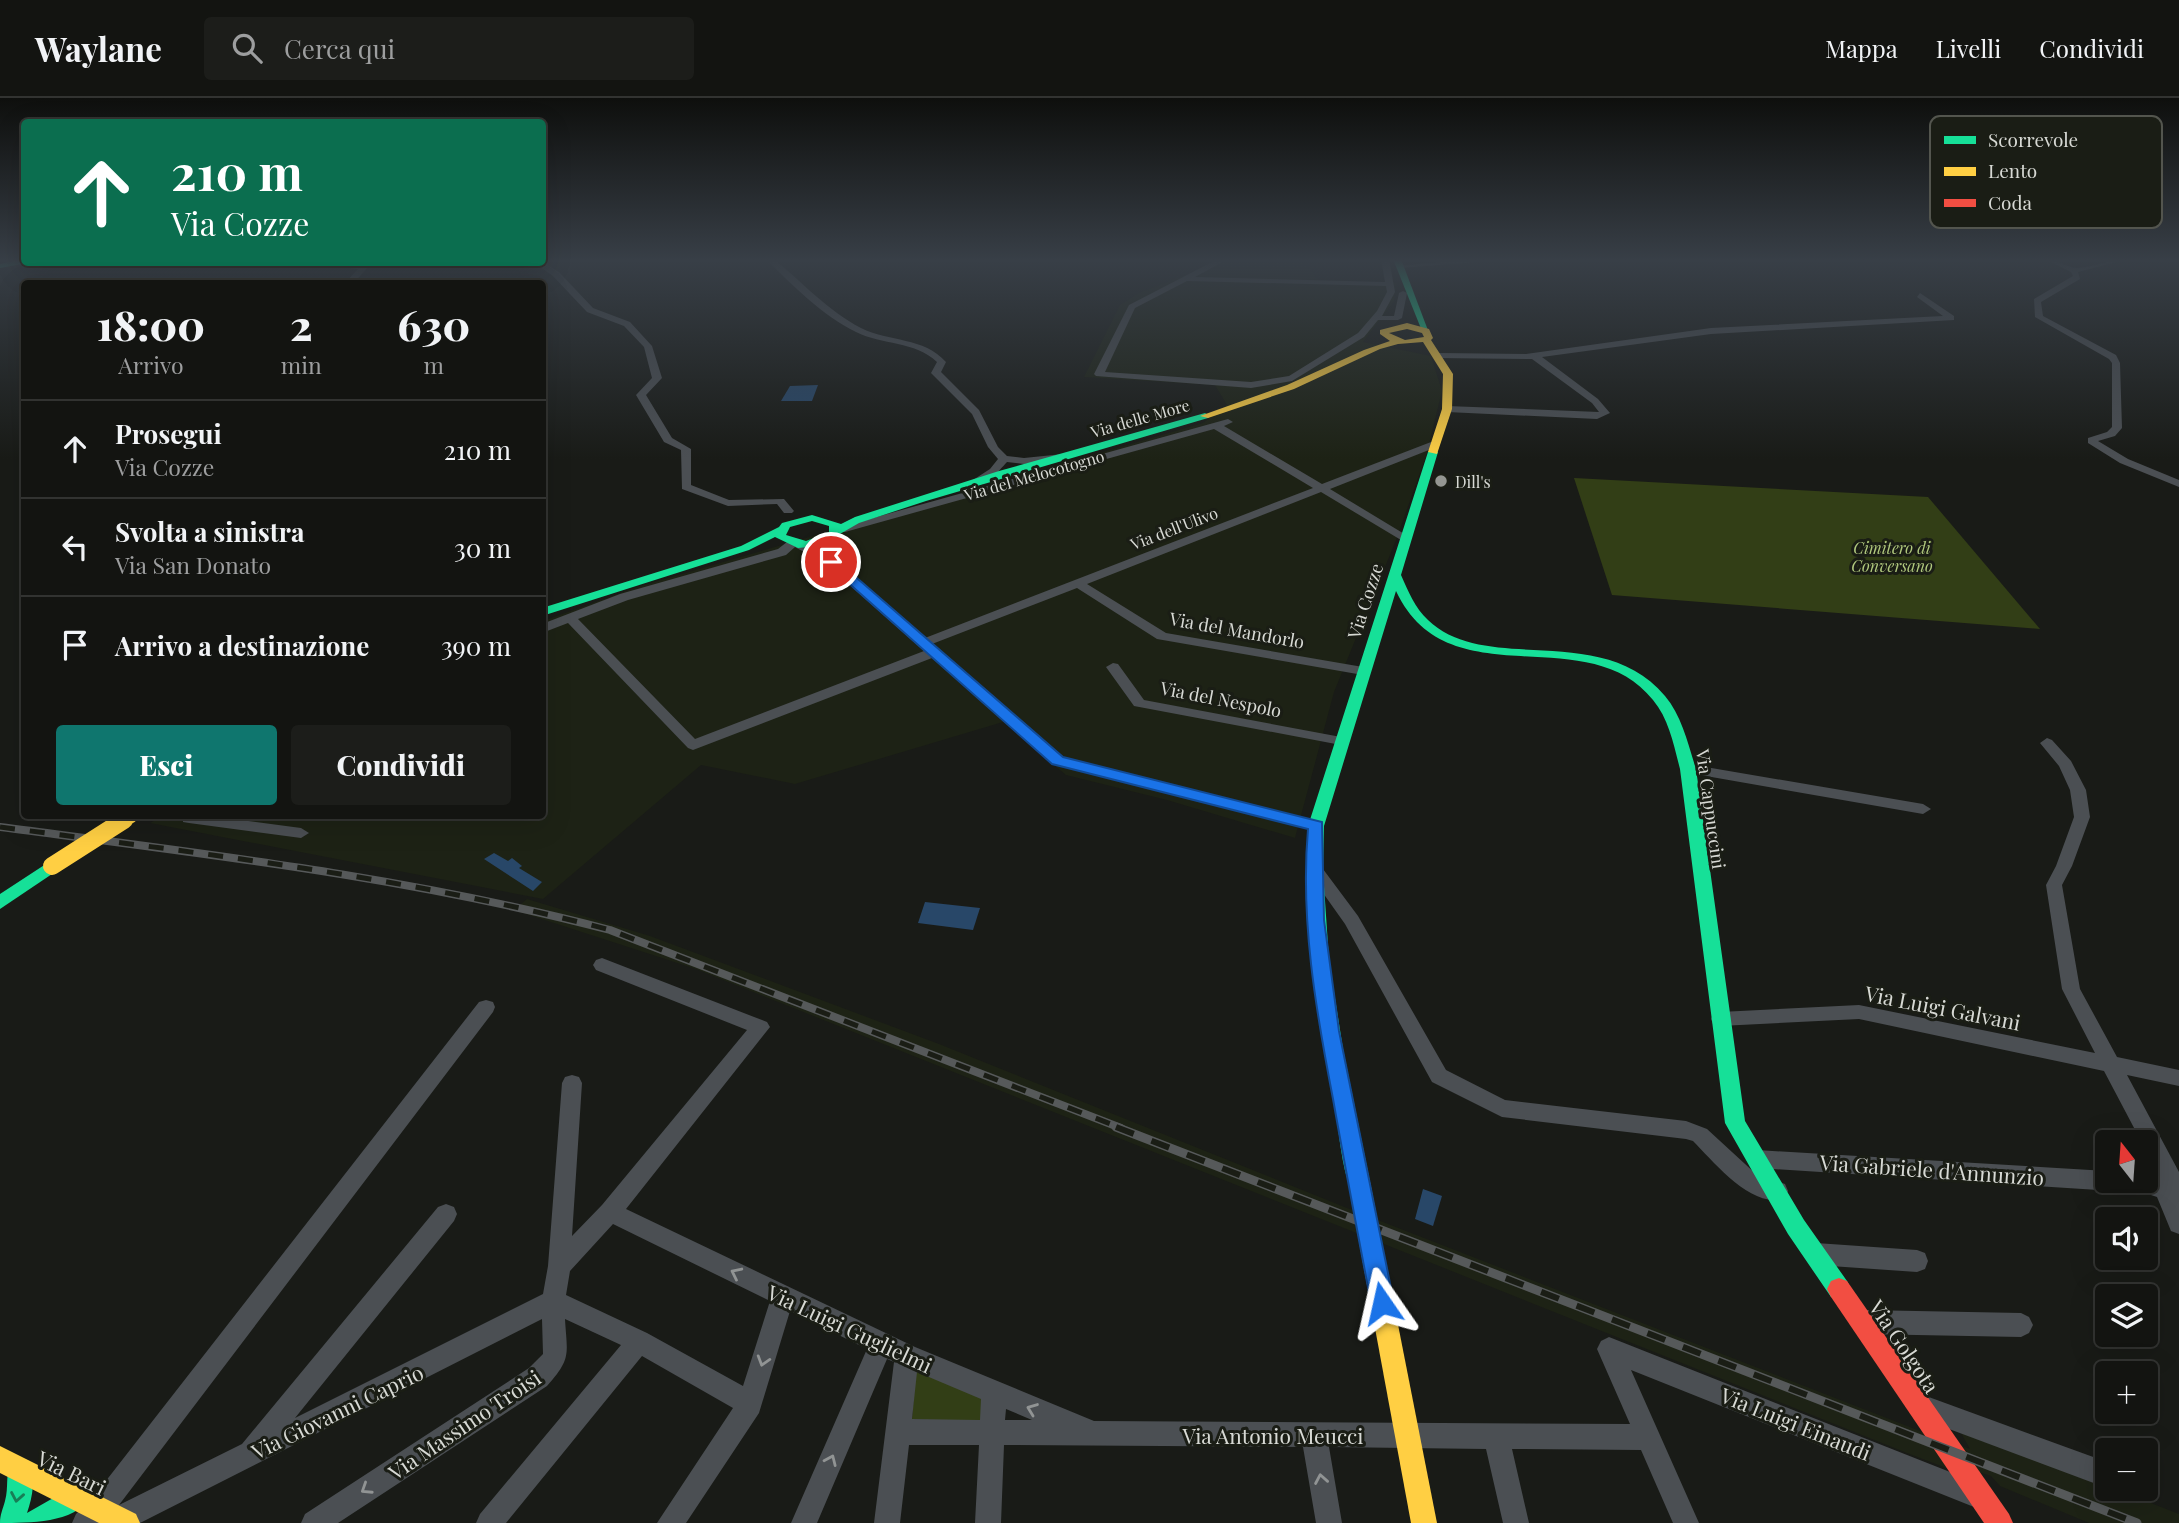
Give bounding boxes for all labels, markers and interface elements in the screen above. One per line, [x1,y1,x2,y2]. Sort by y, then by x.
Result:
search box [204,17,694,80]
text: Waylane [35,26,162,70]
icon: search [228,29,266,67]
text: Cerca qui [284,31,395,66]
text: Mappa [1825,32,1898,64]
text: Livelli [1936,32,2001,64]
text: Condividi [2039,32,2144,64]
legend [1930,116,2162,228]
text: Scorrevole [1988,126,2078,152]
text: 210 m [171,138,303,203]
icon: ahead [56,147,147,238]
text: Lento [1988,157,2037,183]
text: Coda [1988,189,2033,215]
text: Via Cozze [171,201,309,244]
text: 18:00 [97,296,205,352]
text: 2 [290,296,313,352]
text: 630 [397,296,470,352]
text: Arrivo [118,349,184,380]
text: min [281,349,322,380]
text: m [424,349,444,380]
street label: Via delle More [1087,394,1192,442]
text: Prosegui [115,416,222,451]
icon: ahead [56,430,94,468]
text: 210 m [444,432,511,467]
street label: Via del Melocotogno [961,445,1107,505]
text: Via Cozze [115,451,214,482]
place label: Dill's [1455,471,1491,492]
marker: Dill's [1433,473,1449,489]
street label: Via dell'Ulivo [1126,502,1221,555]
text: Svolta a sinistra [115,514,304,549]
icon: left [56,528,94,566]
text: 30 m [454,530,511,565]
pin [801,532,861,592]
park label: Cimitero di Conversano [1851,537,1933,576]
icon: arrive [812,543,850,581]
text: Via San Donato [115,549,271,580]
street label: Via Cozze [1341,560,1388,643]
street label: Via del Mandorlo [1167,606,1306,654]
icon: arrive [56,626,94,664]
text: Arrivo a destinazione [115,628,369,663]
text: 390 m [441,628,511,663]
street label: Via del Nespolo [1157,675,1284,723]
button: Esci [56,725,277,805]
button: Condividi [291,725,511,805]
street label: Via Cappuccini [1691,746,1731,871]
street label: Via Luigi Galvani [1862,978,2023,1036]
north arrow [2095,1130,2158,1194]
map controls [2095,1130,2158,1501]
street label: Via Gabriele d'Annunzio [1818,1147,2045,1191]
button: sound [2095,1207,2158,1270]
position arrow [1345,1266,1419,1340]
one-way arrow [731,1268,743,1282]
street label: Via Luigi Guglielmi [762,1277,937,1379]
button: layers [2095,1284,2158,1347]
street label: Via Golgota [1863,1293,1947,1398]
one-way arrow [757,1355,771,1367]
street label: Via Giovanni Caprio [246,1357,427,1465]
button: + [2095,1361,2158,1424]
street label: Via Massimo Troisi [382,1363,546,1486]
street label: Via Luigi Einaudi [1716,1380,1875,1466]
one-way arrow [1026,1403,1038,1417]
street label: Via Antonio Meucci [1182,1421,1363,1449]
button: − [2095,1438,2158,1501]
street label: Via Bari [32,1443,111,1501]
one-way arrow [823,1455,837,1468]
one-way arrow [1314,1473,1329,1485]
one-way arrow [360,1481,373,1494]
one-way arrow [10,1491,25,1503]

